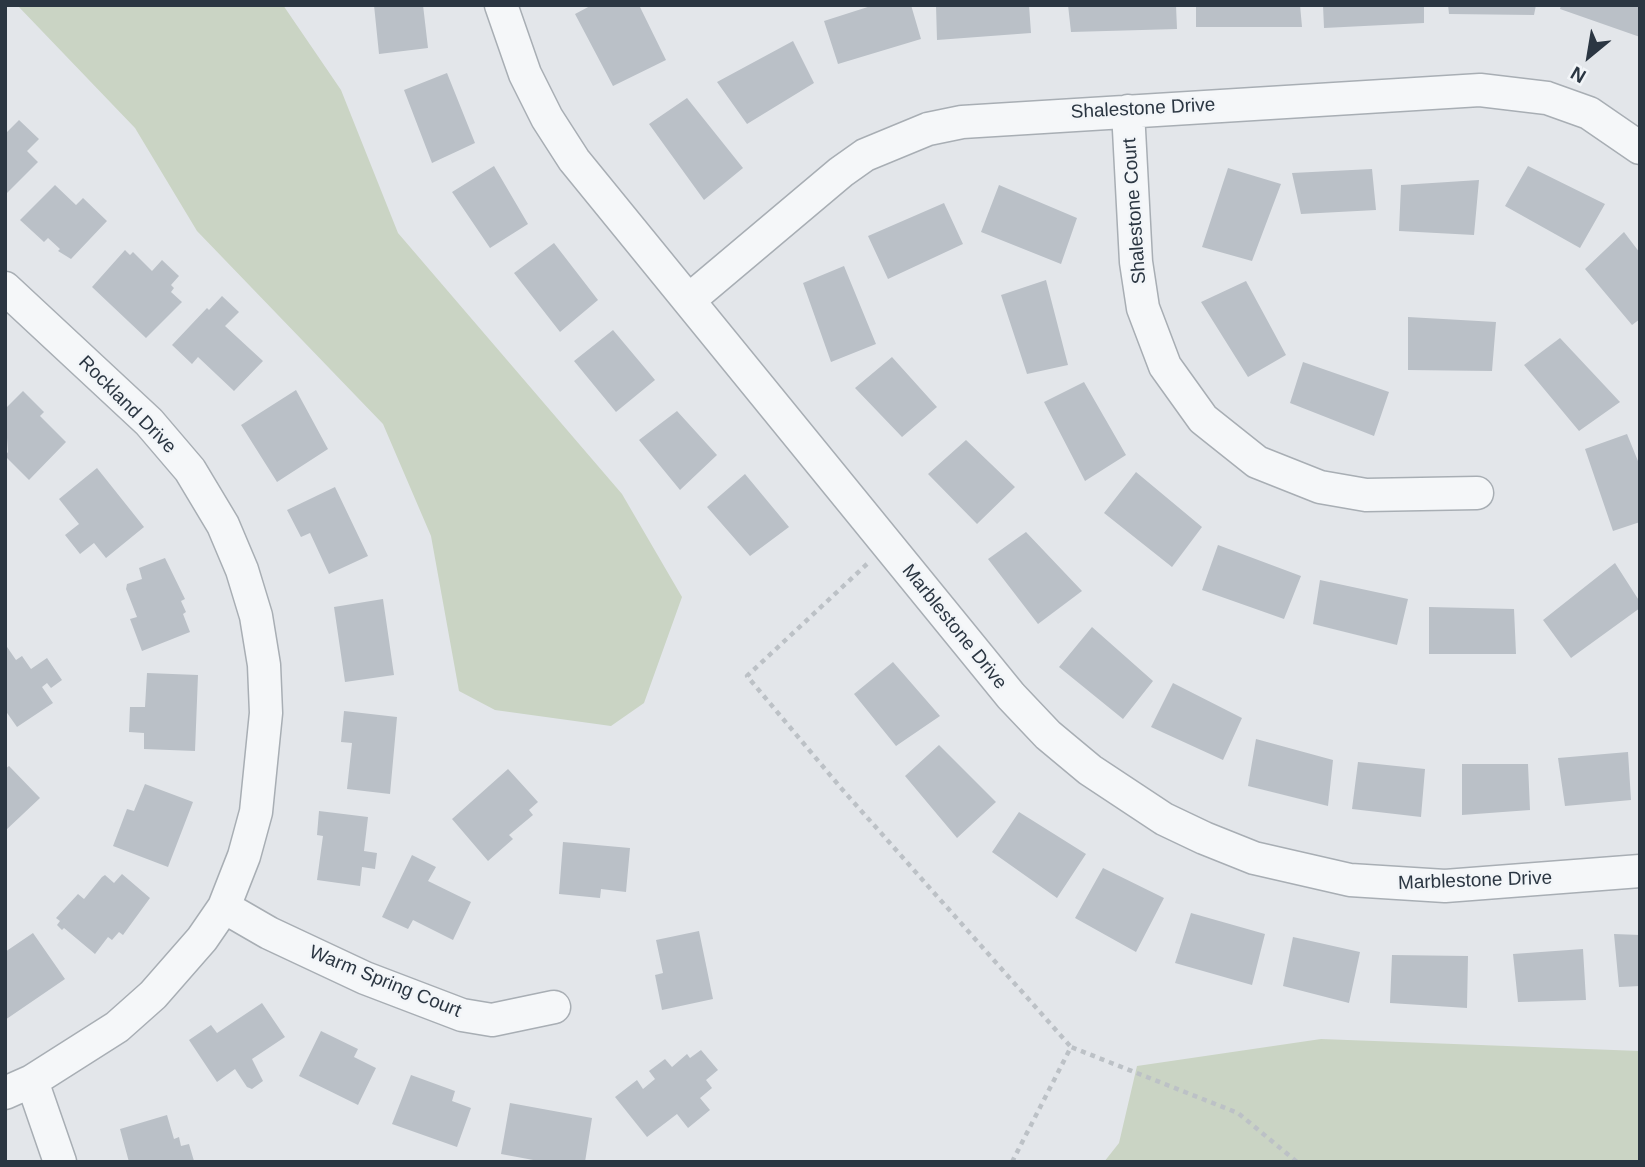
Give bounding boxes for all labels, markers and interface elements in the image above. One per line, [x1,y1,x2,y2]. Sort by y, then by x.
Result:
north arrow [1554,21,1624,91]
text: N [1567,62,1589,87]
street label: Shalestone Drive [1070,94,1216,124]
street label: Shalestone Court [1119,137,1151,285]
street label: Rockland Drive [73,351,181,459]
street label: Marblestone Drive [897,560,1011,694]
street label: Marblestone Drive [1398,867,1552,895]
street label: Warm Spring Court [306,941,464,1023]

